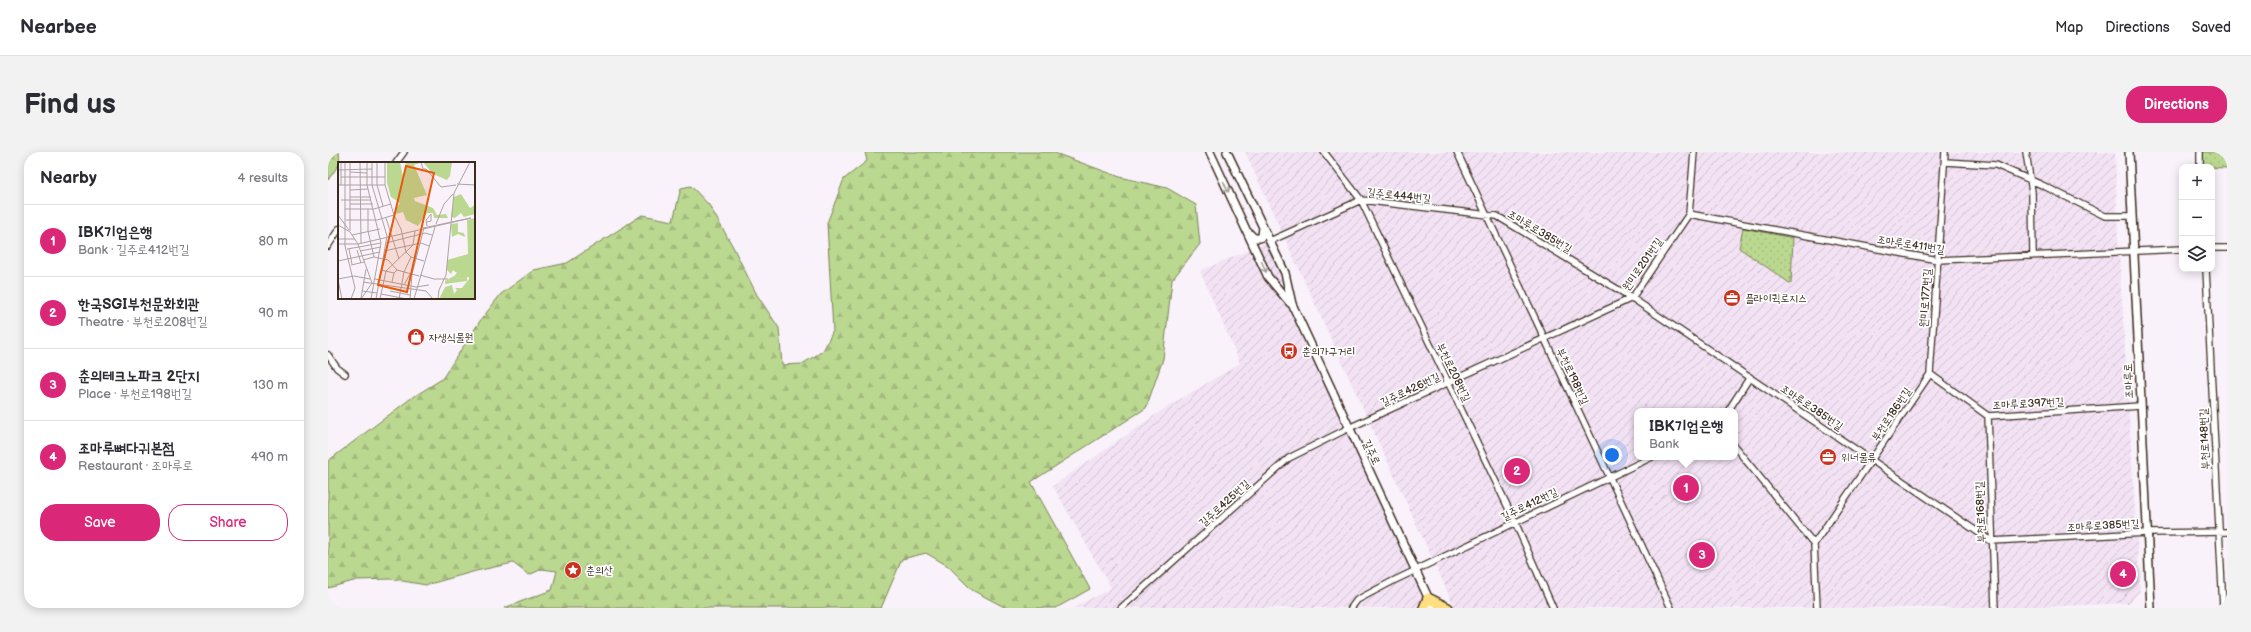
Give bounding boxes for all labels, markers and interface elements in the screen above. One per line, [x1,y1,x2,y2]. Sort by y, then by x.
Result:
text: Nearbee [20,16,97,39]
text: Map [2055,19,2083,36]
text: Directions [2105,19,2170,36]
text: Saved [2192,19,2231,36]
button: Directions [2126,86,2227,123]
text: Find us [24,88,116,121]
inset map [338,162,475,299]
map controls [2179,164,2215,272]
button: + [2179,164,2215,200]
text: Nearby [40,168,97,188]
text: 4 results [238,170,288,186]
one-way arrow [1223,181,1230,193]
street label: 길주로444번길 [1366,186,1432,205]
button: − [2179,200,2215,236]
street label: 조마루로385번길 [1505,207,1574,256]
text: IBK기업은행 [78,223,152,242]
text: 1 [50,233,56,249]
text: 80 m [259,233,288,249]
street label: 조마루로411번길 [1876,233,1946,256]
street label: 원미로201번길 [1619,235,1665,293]
button: layers [2179,236,2215,272]
text: Bank · 길주로412번길 [78,242,189,258]
one-way arrow [1261,261,1268,273]
street label: 원미로177번길 [1917,268,1934,328]
office icon: 플라이퀵로지스 [1722,288,1742,308]
place label: 플라이퀵로지스 [1745,292,1807,305]
text: 한국SGI부천문화회관 [78,295,200,314]
text: 2 [49,305,57,321]
text: 90 m [259,305,288,321]
text: Theatre · 부천로208번길 [78,314,208,330]
shop icon: 자생식물원 [406,327,426,347]
place label: 자생식물원 [429,331,473,344]
bus stop icon: 춘의가구거리 [1279,341,1299,361]
street label: 부천로208번길 [1434,341,1473,404]
place label: 춘의가구거리 [1302,345,1355,358]
street label: 부천로198번길 [1554,346,1591,407]
street label: 조마루로 [2121,363,2136,399]
text: 춘의테크노파크 2단지 [78,367,200,386]
street label: 길주로426번길 [1378,370,1442,409]
text: 3 [49,377,57,393]
text: 130 m [253,377,288,393]
street label: 조마루로385번길 [1778,382,1846,433]
street label: 부천로186번길 [1869,385,1914,443]
text: Place · 부천로198번길 [78,386,192,402]
street label: 조마루로397번길 [1992,395,2064,412]
popup [1634,408,1738,460]
street label: 부천로148번길 [2197,408,2212,470]
text: IBK기업은행 [1649,417,1723,436]
text: Bank [1649,436,1679,452]
street label: 길주로 [1360,437,1383,467]
text: 조마루뼈다귀본점 [78,439,175,458]
your location [1602,445,1622,465]
office icon: 위너물류 [1818,447,1838,467]
text: 4 [49,449,57,465]
text: 490 m [251,449,288,465]
place label: 위너물류 [1841,451,1877,464]
pin: 2 [1504,456,1530,486]
text: Restaurant · 조마루로 [78,458,193,474]
pin: 1 [1673,473,1699,503]
street label: 길주로425번길 [1196,477,1252,530]
street label: 부천로168번길 [1973,481,1988,543]
street label: 길주로412번길 [1499,485,1560,524]
button: Save [40,504,160,541]
button: Share [168,504,288,541]
street label: 조마루로385번길 [2066,517,2140,534]
pin: 3 [1689,540,1715,570]
pin: 4 [2110,559,2136,589]
place icon: 춘의산 [563,560,583,580]
place label: 춘의산 [586,564,613,577]

